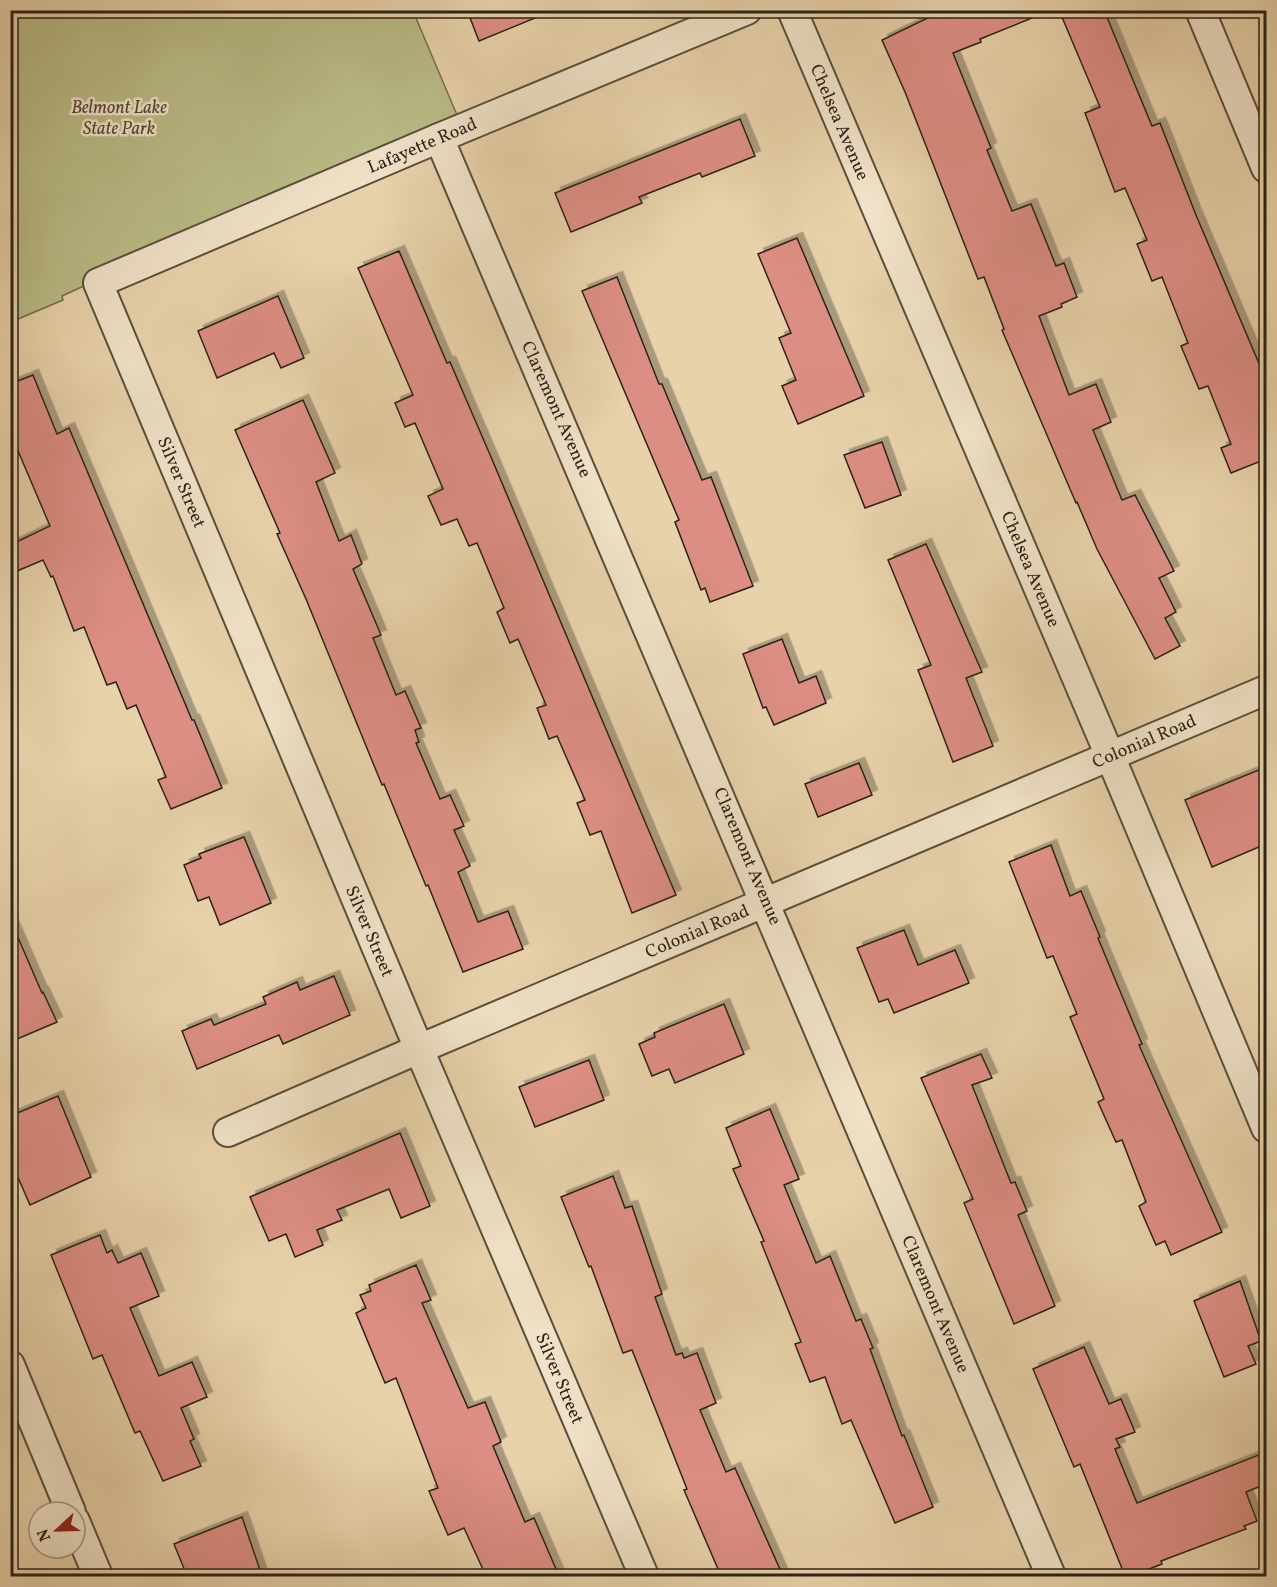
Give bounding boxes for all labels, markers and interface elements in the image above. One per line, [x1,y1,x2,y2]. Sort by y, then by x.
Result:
street label: Chelsea Avenue [803,61,874,185]
park label: Belmont Lake State Park [71,96,167,142]
street label: Lafayette Road [364,112,481,181]
street label: Claremont Avenue [514,337,597,482]
street label: Silver Street [150,433,211,532]
street label: Chelsea Avenue [994,508,1065,632]
street label: Colonial Road [1089,709,1201,776]
street label: Claremont Avenue [706,784,787,929]
street label: Silver Street [338,882,399,981]
street label: Colonial Road [642,899,754,966]
street label: Claremont Avenue [894,1232,975,1377]
street label: Silver Street [528,1329,589,1428]
north arrow [27,1500,87,1560]
text: N [32,1525,57,1544]

